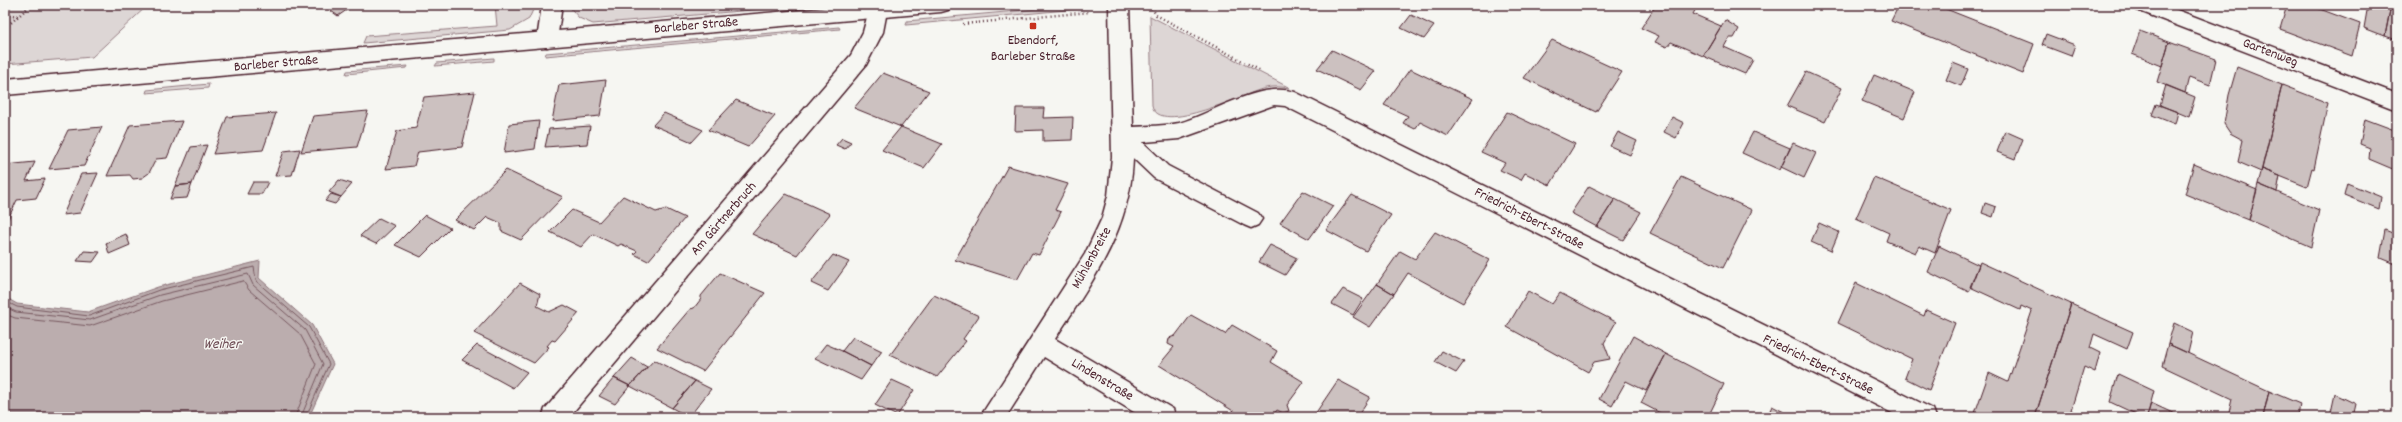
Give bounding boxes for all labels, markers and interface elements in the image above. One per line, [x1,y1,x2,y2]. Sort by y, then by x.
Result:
street label: Barleber Straße [653,12,739,40]
marker: Ebendorf, Barleber Straße [1028,21,1038,31]
place label: Ebendorf, Barleber Straße [991,31,1075,67]
street label: Gartenweg [2239,33,2301,73]
street label: Barleber Straße [233,50,319,78]
street label: Am Gärtnerbruch [686,178,762,260]
street label: Friedrich-Ebert-Straße [1471,183,1587,255]
street label: Mühlenbreite [1067,223,1117,293]
street label: Friedrich-Ebert-Straße [1759,330,1877,400]
water label: Weiher [204,334,242,356]
street label: Lindenstraße [1067,354,1137,406]

